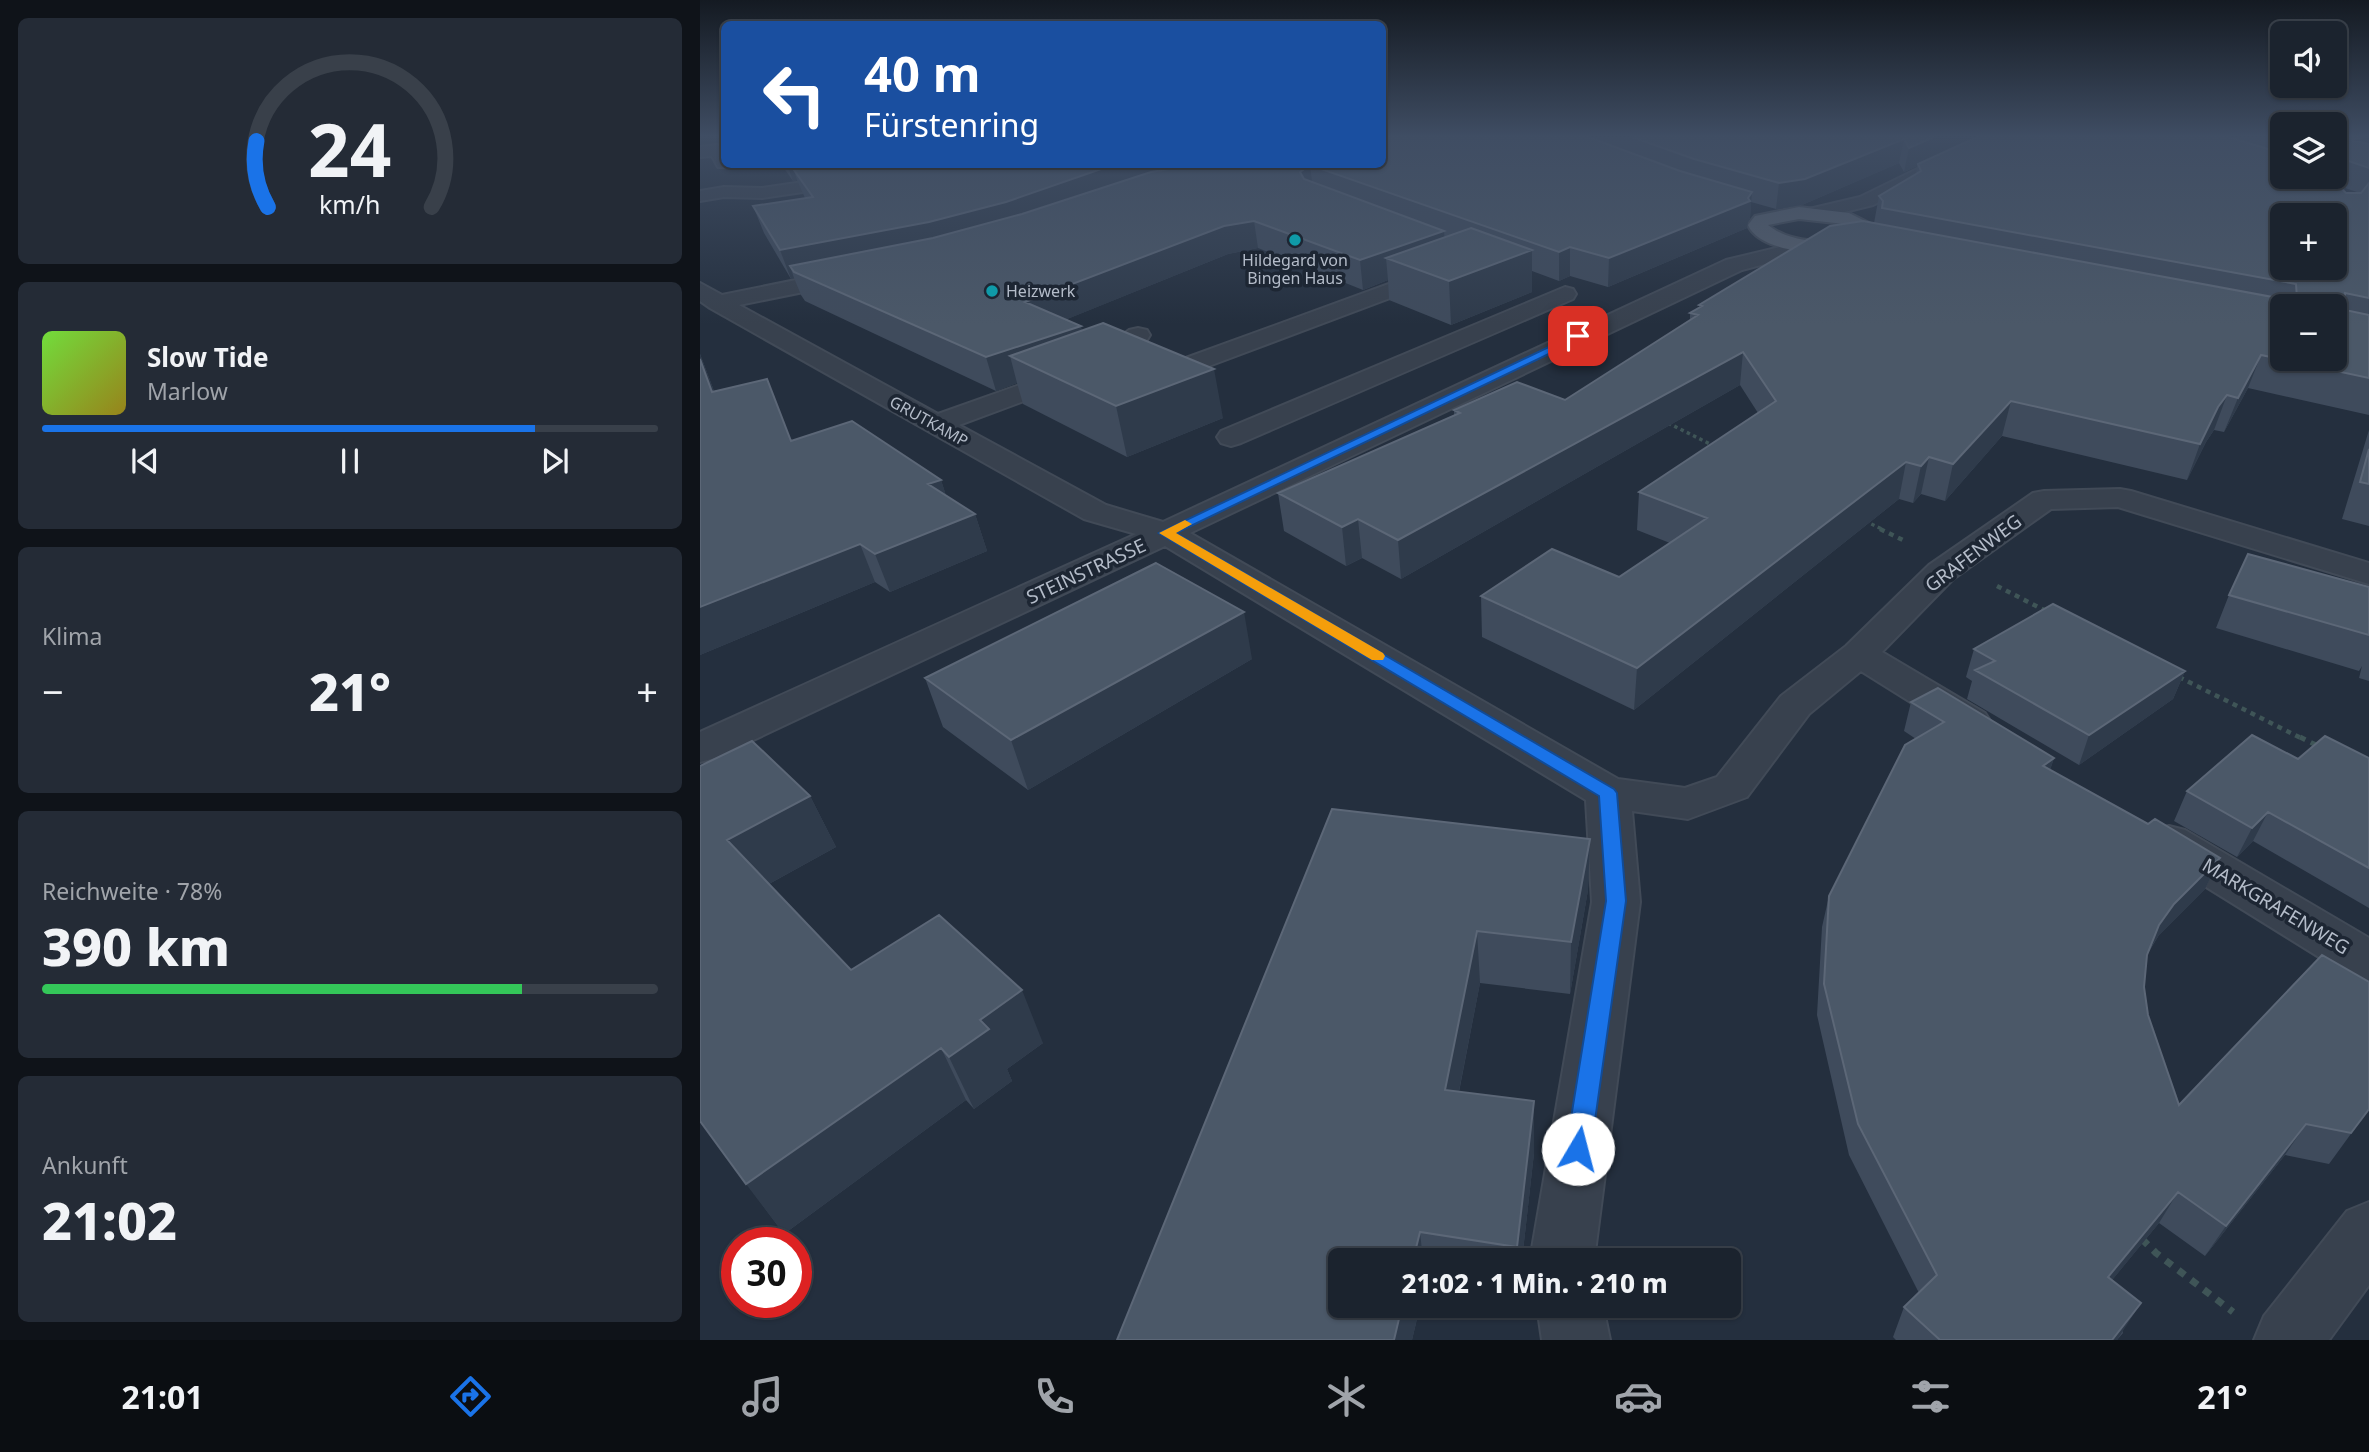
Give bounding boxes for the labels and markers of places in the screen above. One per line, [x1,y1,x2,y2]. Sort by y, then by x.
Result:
marker: Hildegard von Bingen Haus [1287,232,1303,248]
place label: Hildegard von Bingen Haus [1242,249,1348,289]
place label: Heizwerk [1006,280,1076,302]
marker: Heizwerk [984,283,1000,299]
pin [1548,306,1608,366]

